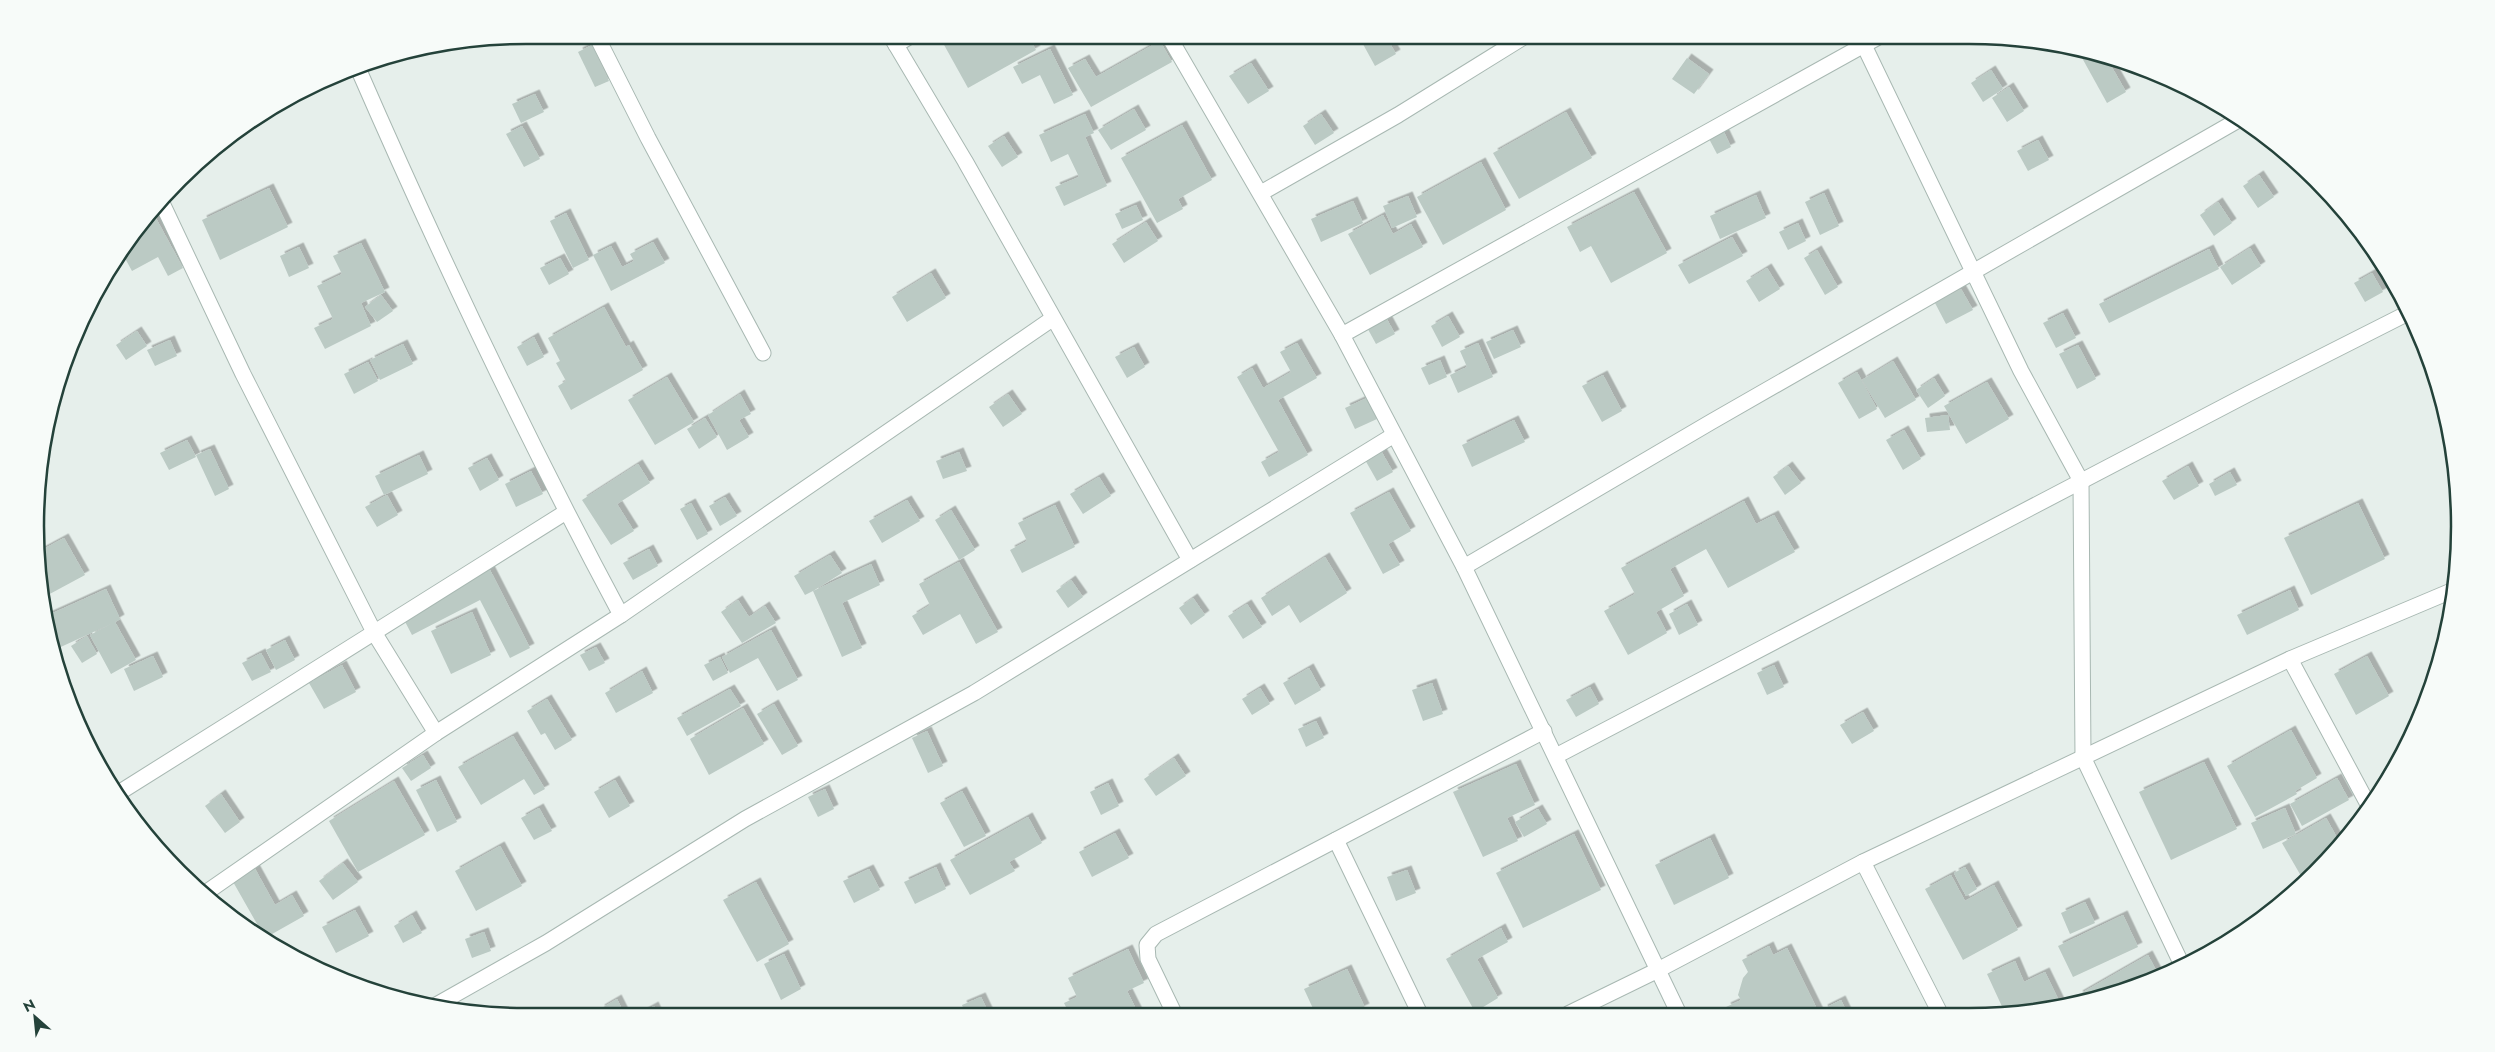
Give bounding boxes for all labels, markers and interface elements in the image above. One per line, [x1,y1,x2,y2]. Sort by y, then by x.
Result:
north arrow [10,992,60,1042]
text: N [20,994,39,1017]

